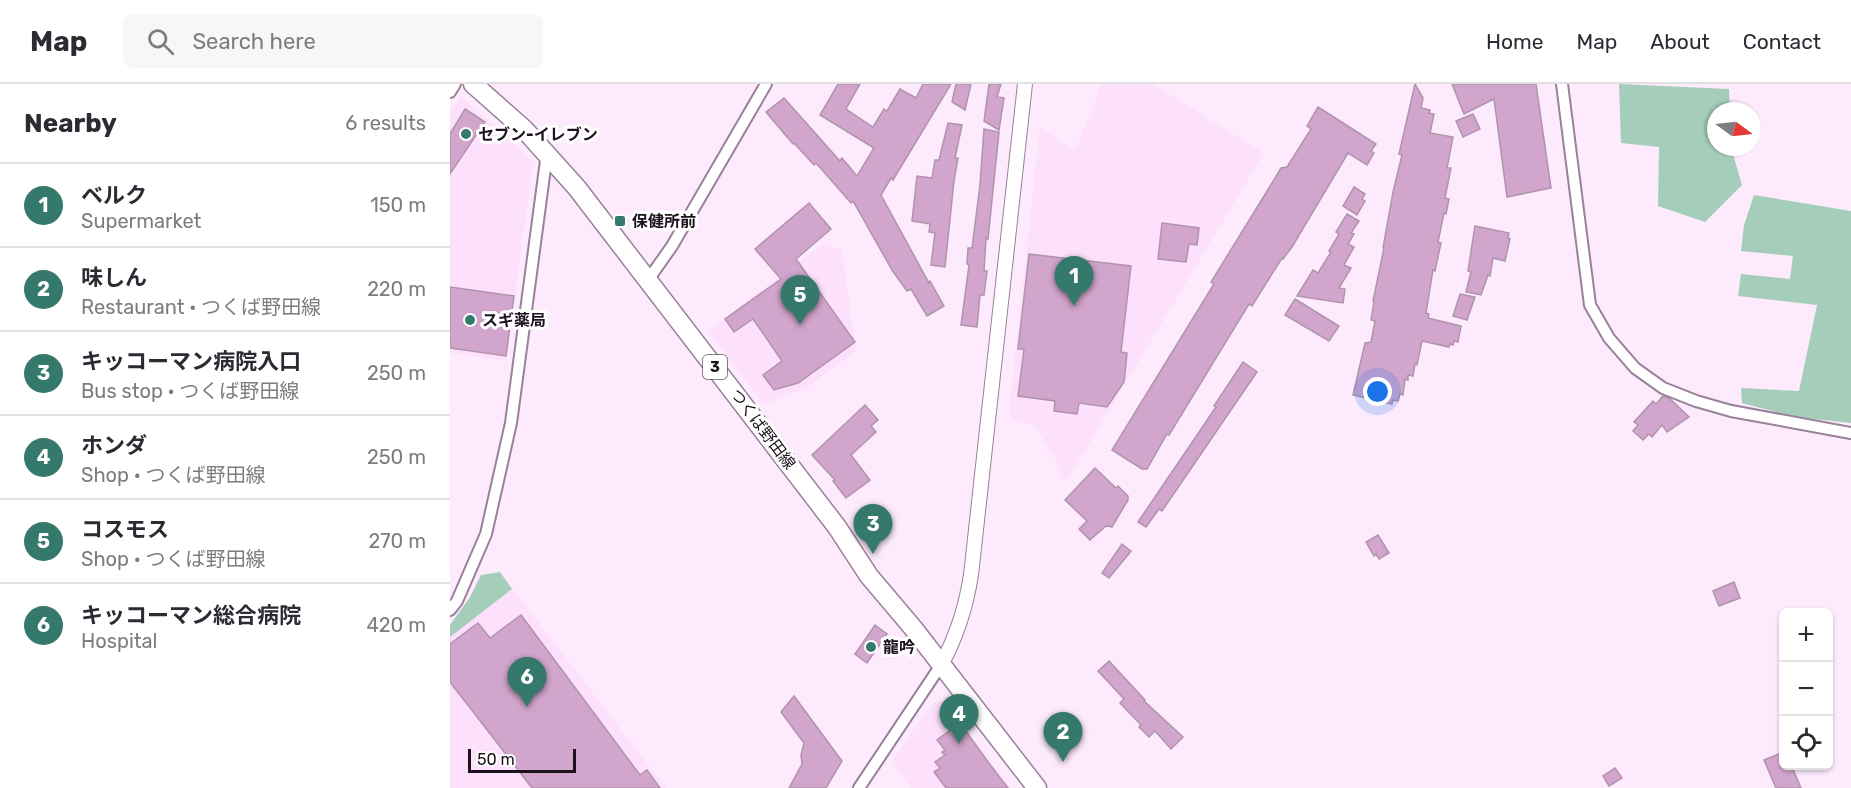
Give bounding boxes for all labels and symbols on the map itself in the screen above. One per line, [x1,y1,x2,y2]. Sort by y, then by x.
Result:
north arrow [1707,102,1761,156]
place label: セブン-イレブン [478,125,598,144]
marker: セブン-イレブン [459,127,473,141]
place label: 保健所前 [632,212,696,231]
marker: 保健所前 [613,214,627,228]
pin: 1 [1054,256,1094,306]
pin: 5 [780,276,820,325]
place label: スギ薬局 [482,311,546,330]
marker: スギ薬局 [463,313,477,327]
road number: 3 [703,355,727,379]
your location [1363,377,1392,406]
street label: つくば野田線 [727,385,799,473]
pin: 3 [854,504,892,554]
place label: 龍吟 [883,638,915,657]
marker: 龍吟 [864,640,878,654]
pin: 6 [508,658,547,707]
pin: 4 [940,694,978,744]
pin: 2 [1044,712,1082,762]
scale bar [468,746,576,774]

